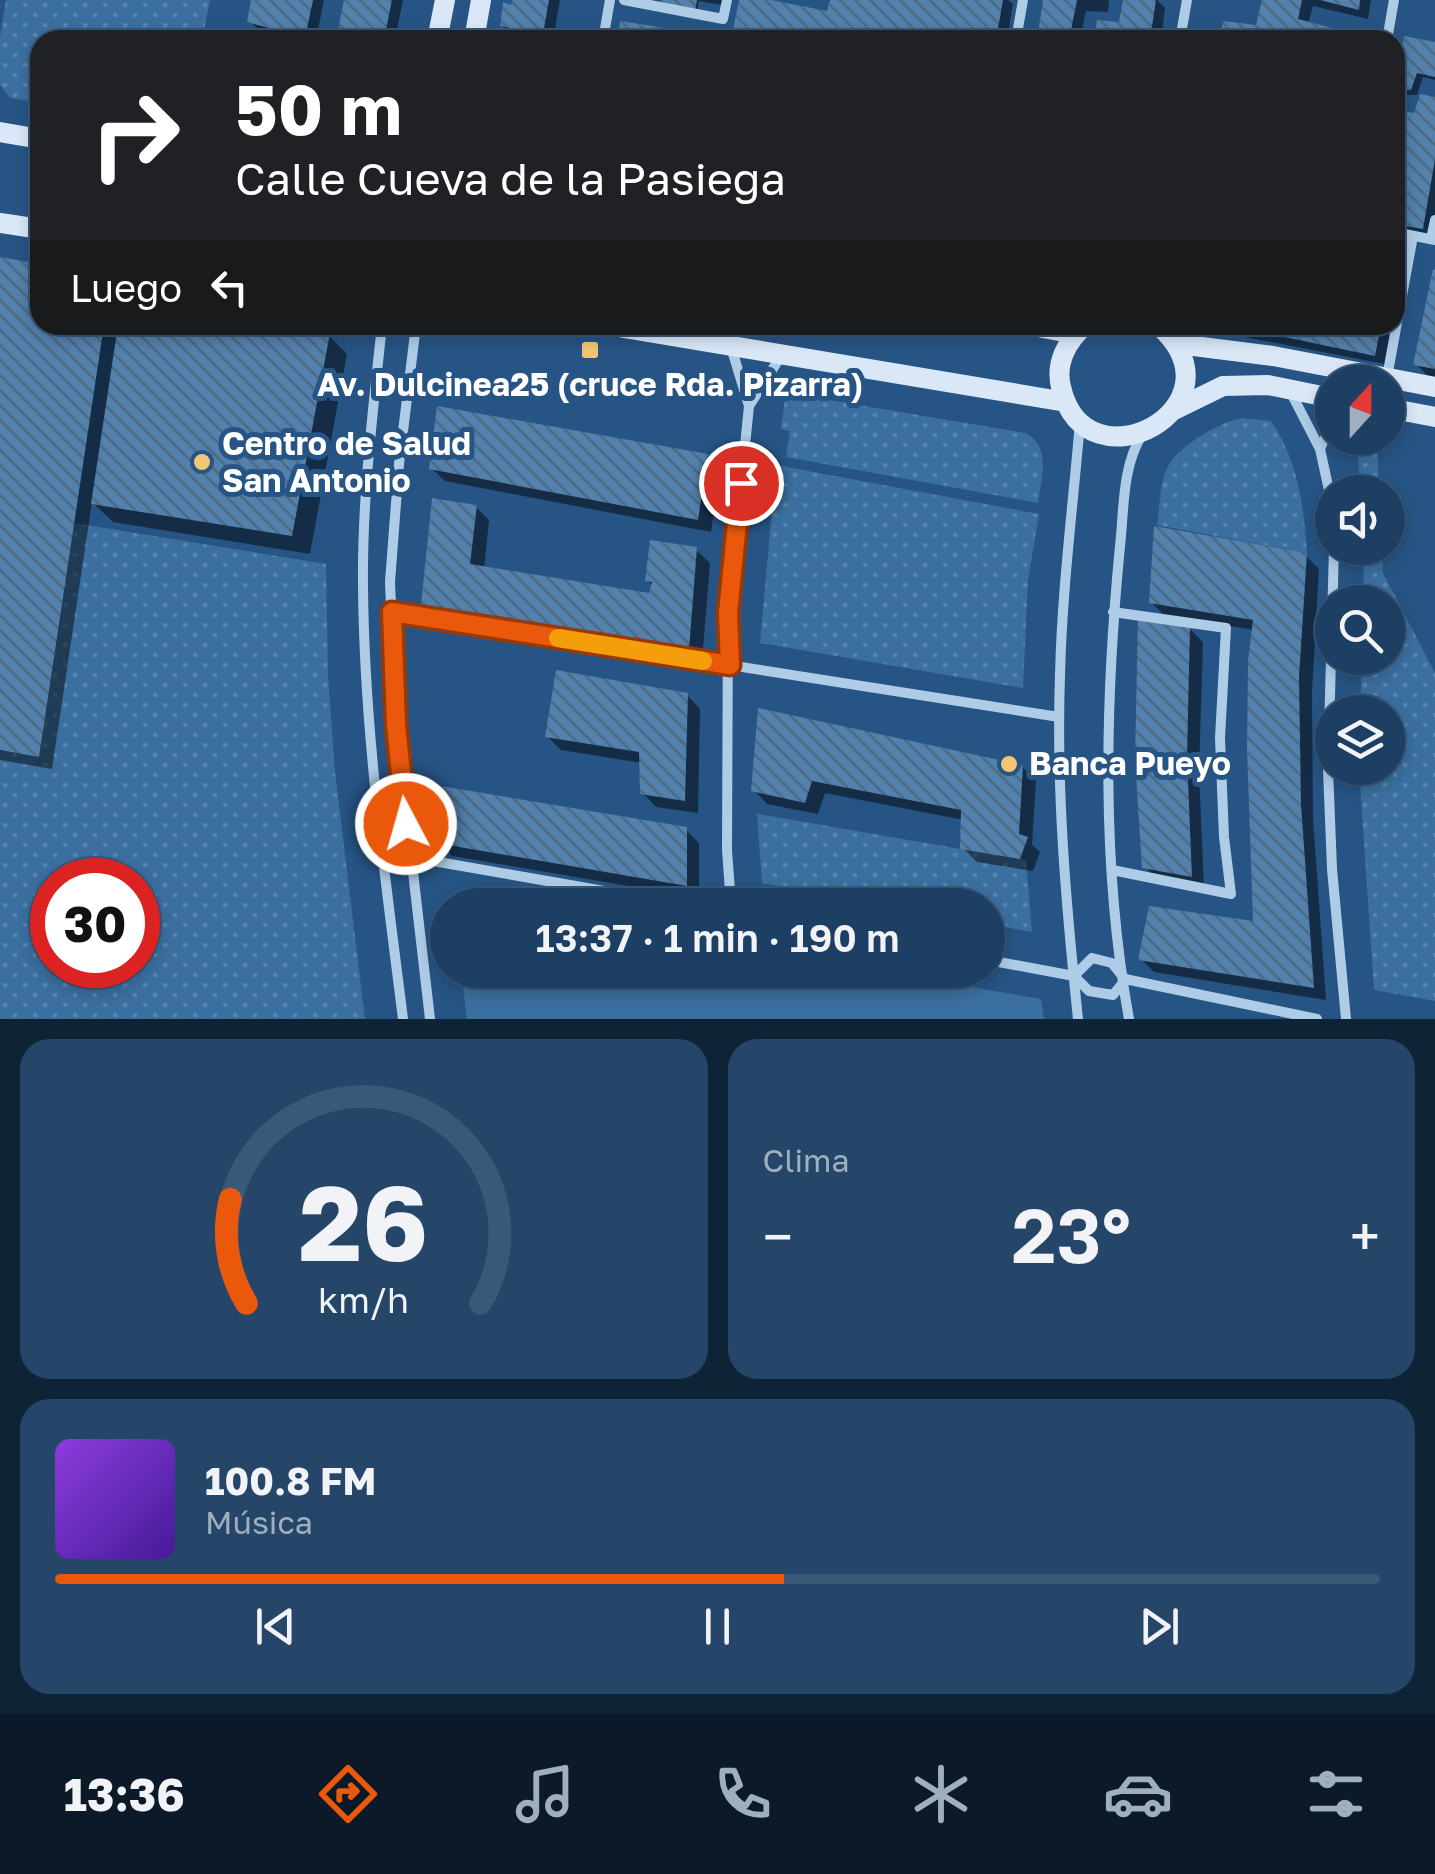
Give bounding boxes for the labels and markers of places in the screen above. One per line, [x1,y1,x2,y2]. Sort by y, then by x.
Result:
marker: Av. Dulcinea25 (cruce Rda. Pizarra) [579,339,601,361]
place label: Av. Dulcinea25 (cruce Rda. Pizarra) [317,365,863,403]
place label: Centro de Salud San Antonio [222,424,471,499]
pin [699,441,784,526]
marker: Centro de Salud San Antonio [191,451,213,473]
place label: Banca Pueyo [1029,744,1231,782]
marker: Banca Pueyo [998,753,1020,775]

